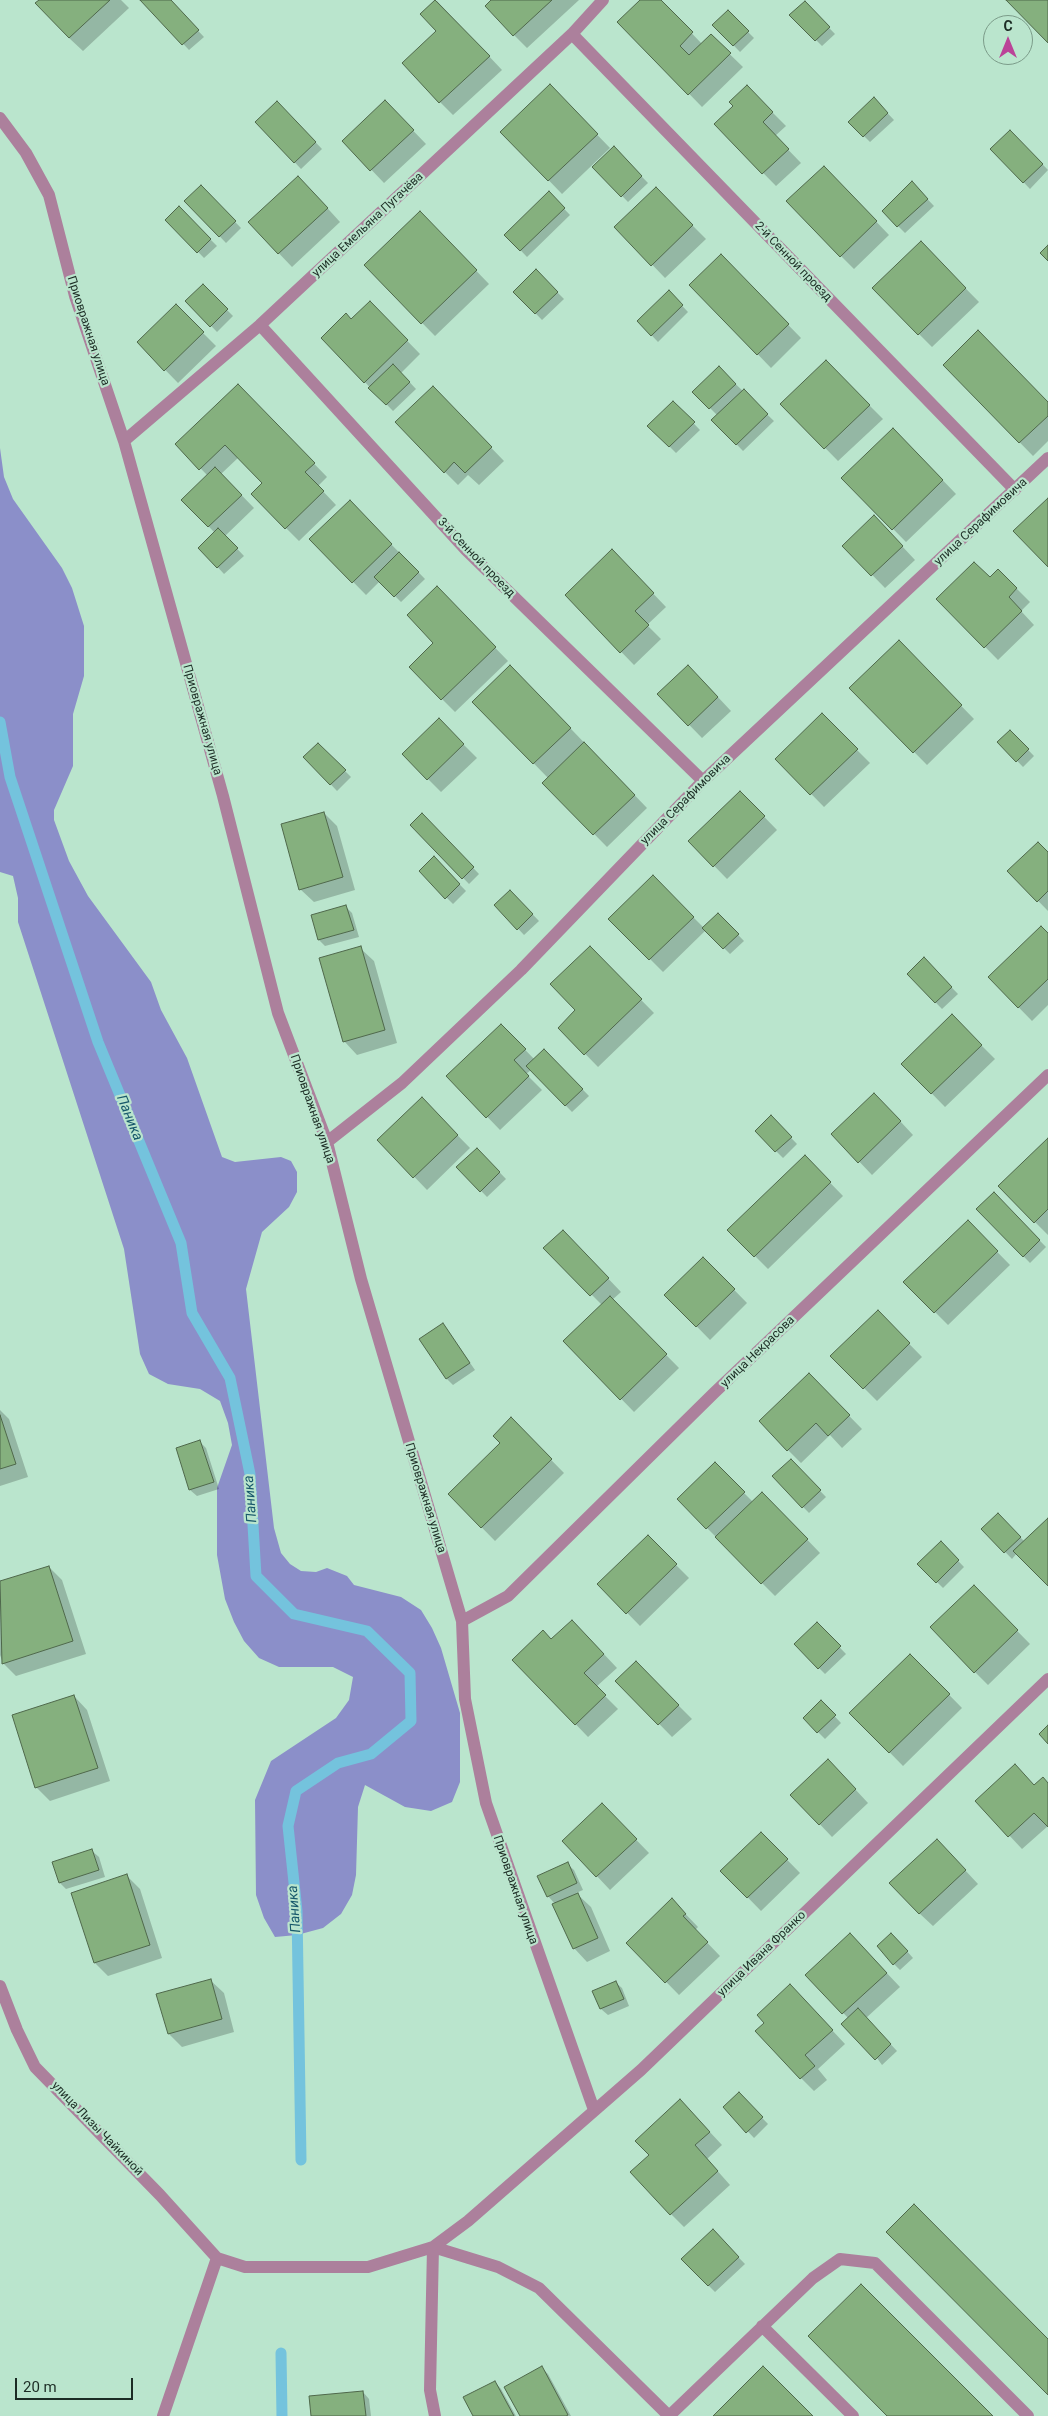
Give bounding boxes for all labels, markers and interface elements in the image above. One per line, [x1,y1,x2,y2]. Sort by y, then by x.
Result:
north arrow [983,15,1033,65]
text: С [1003,18,1013,34]
street label: улица Емельяна Пугачёва [310,170,426,280]
street label: 2-й Сенной проезд [751,219,835,305]
street label: Приовражная улица [63,274,113,388]
street label: улица Серафимовича [932,475,1030,569]
street label: 3-й Сенной проезд [434,515,518,601]
street label: Приовражная улица [179,663,225,777]
street label: улица Серафимовича [638,752,734,848]
street label: Приовражная улица [287,1053,337,1165]
water label: Паника [112,1093,146,1143]
street label: улица Некрасова [718,1313,798,1391]
street label: Приовражная улица [401,1441,449,1555]
water label: Паника [241,1475,261,1523]
street label: Приовражная улица [490,1834,540,1946]
water label: Паника [285,1885,305,1933]
street label: улица Ивана Франко [715,1908,809,2000]
street label: улица Лизы Чайкиной [48,2079,146,2179]
scale bar [18,2368,135,2400]
text: 20 m [23,2378,57,2396]

